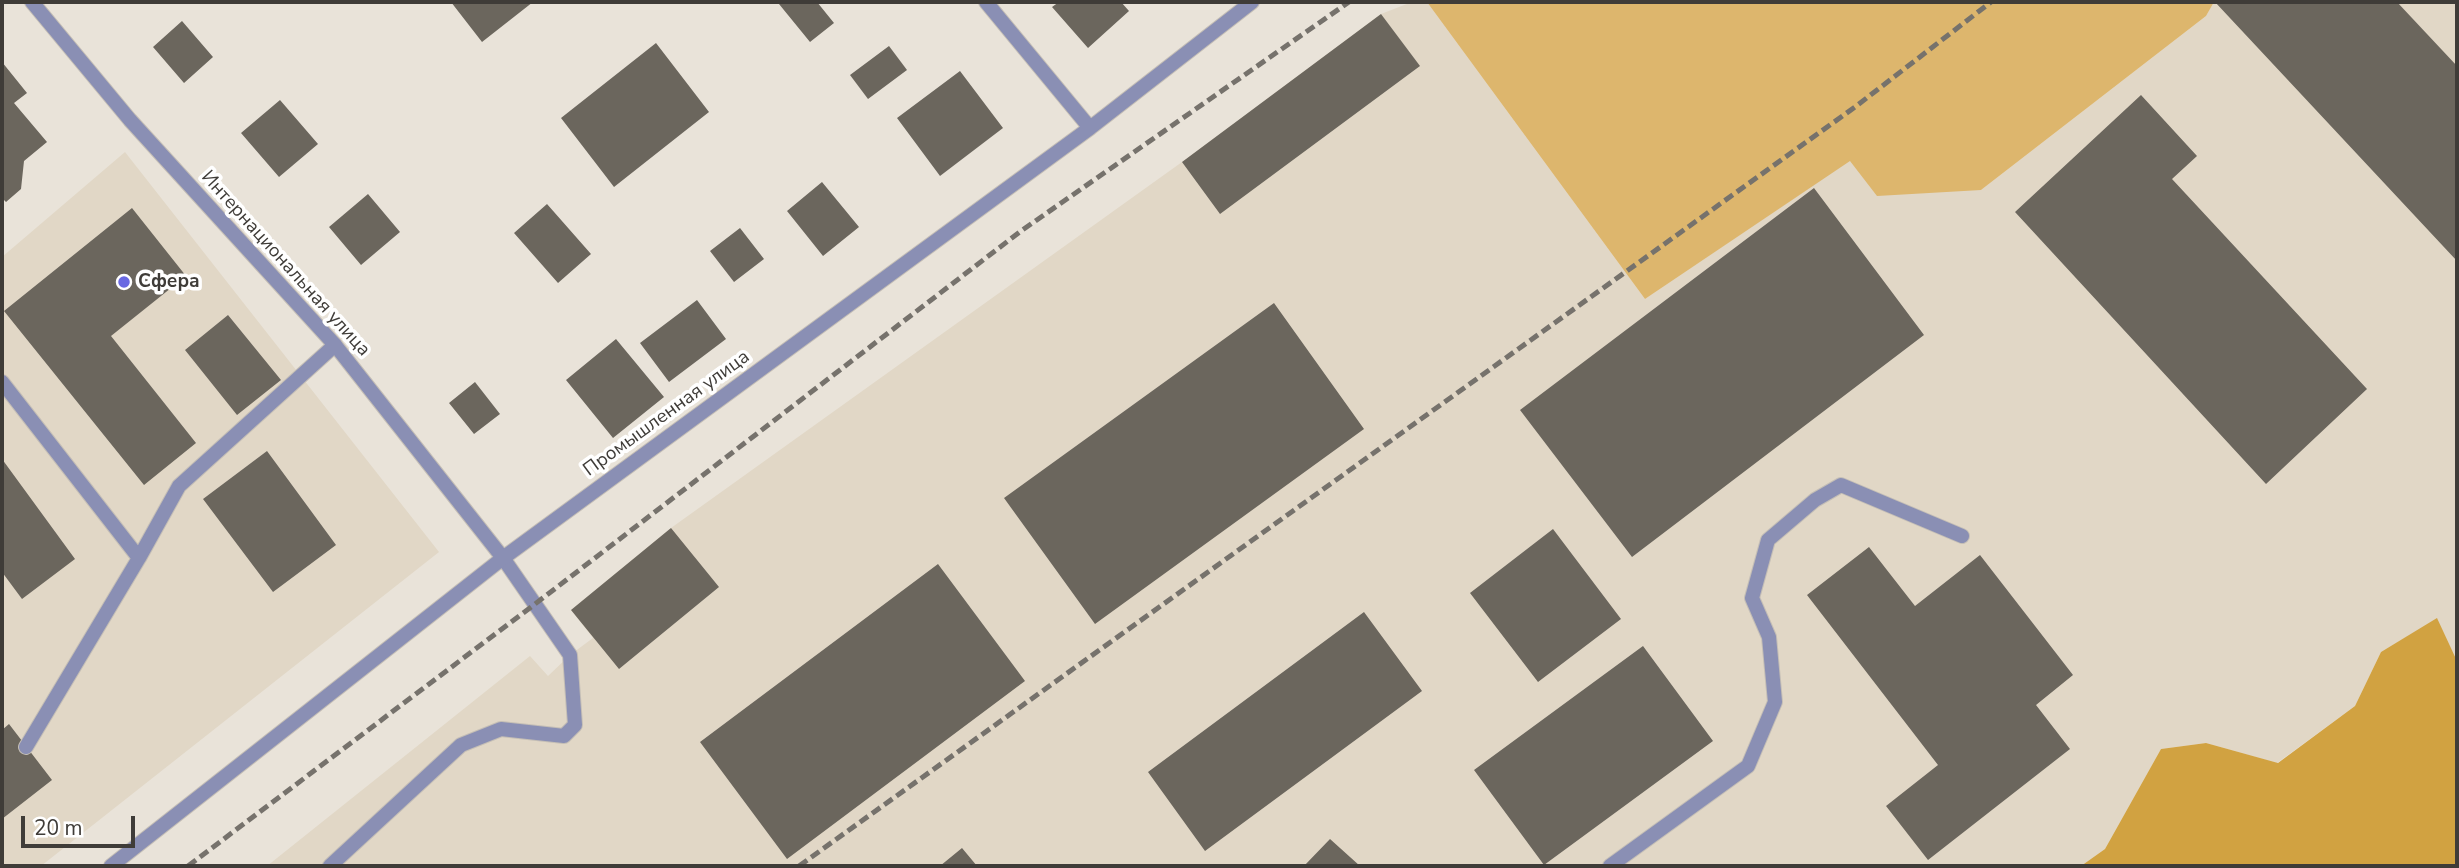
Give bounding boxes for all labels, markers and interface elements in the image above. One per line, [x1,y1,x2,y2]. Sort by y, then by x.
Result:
street label: Интернациональная улица [196,167,374,361]
place label: Сфера [138,271,200,293]
marker: Сфера [116,274,132,290]
street label: Промышленная улица [579,346,755,482]
scale bar [24,802,138,846]
text: 20 m [34,814,83,842]

